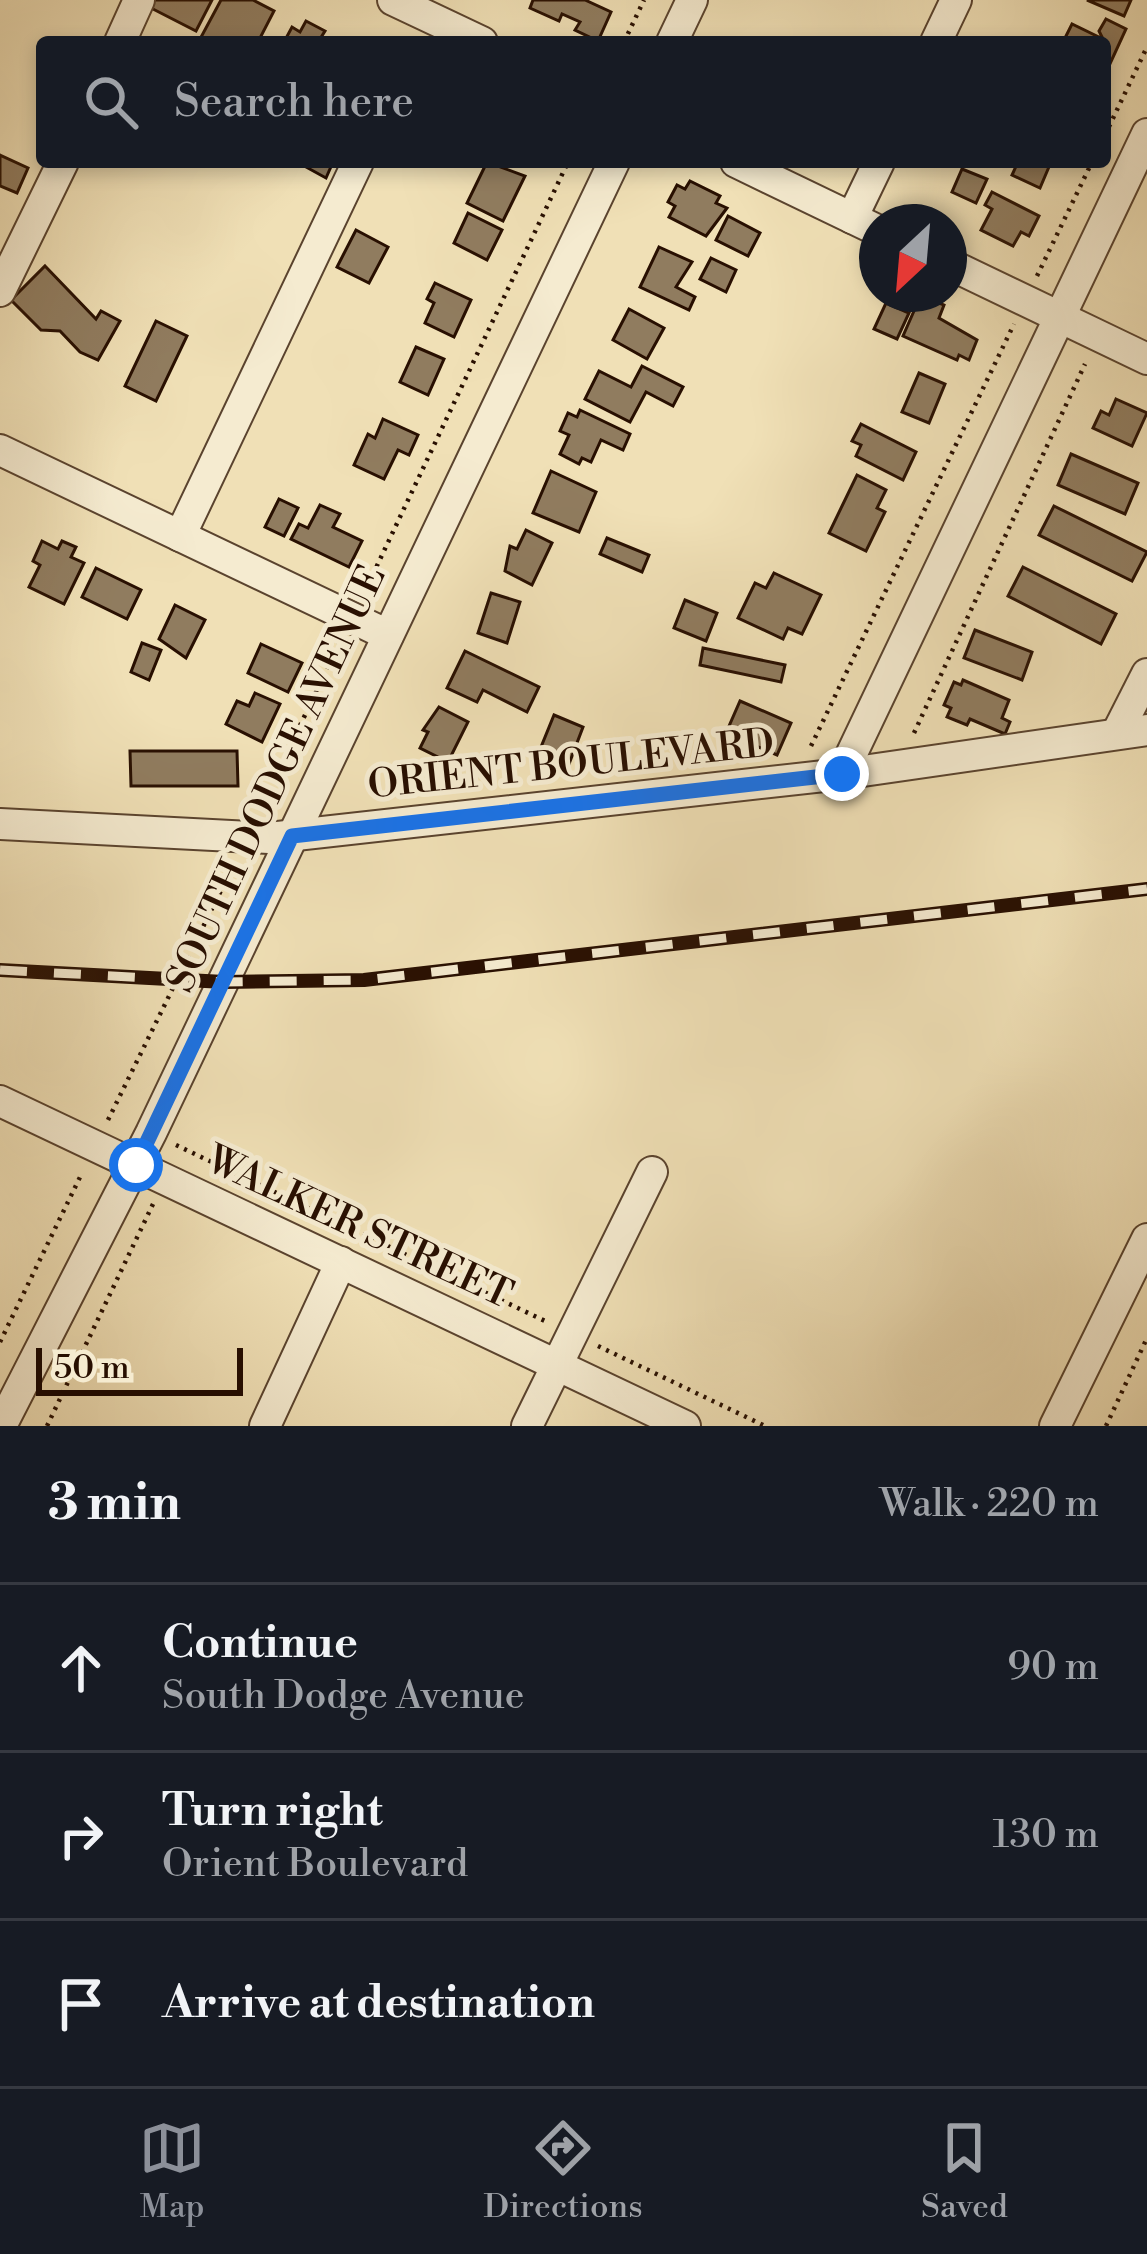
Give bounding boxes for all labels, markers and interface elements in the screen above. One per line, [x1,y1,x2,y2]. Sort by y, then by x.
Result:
search box [36,36,1111,168]
icon: search [78,69,144,135]
text: Search here [174,74,414,131]
north arrow [859,204,967,312]
street label: SOUTH DODGE AVENUE [157,558,397,1000]
street label: ORIENT BOULEVARD [365,719,777,811]
route end [815,747,869,801]
street label: WALKER STREET [196,1135,520,1320]
route start [109,1138,163,1192]
scale bar [36,1342,243,1395]
text: 50 m [54,1348,130,1389]
text: 3 min [48,1472,181,1536]
text: Walk · 220 m [879,1480,1099,1529]
text: Continue [162,1615,358,1672]
icon: ahead [48,1635,114,1701]
text: 90 m [1007,1643,1099,1692]
text: South Dodge Avenue [162,1672,524,1721]
text: Turn right [162,1783,383,1840]
icon: right [48,1803,114,1869]
text: 130 m [993,1811,1099,1860]
text: Orient Boulevard [162,1840,468,1889]
icon: arrive [48,1971,114,2037]
text: Arrive at destination [162,1975,595,2032]
tab: Map [139,2115,205,2228]
tab: Directions [484,2115,643,2228]
tab: Saved [921,2115,1008,2228]

